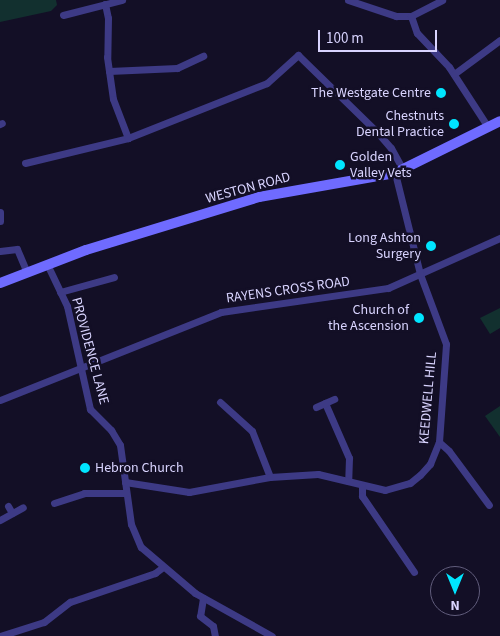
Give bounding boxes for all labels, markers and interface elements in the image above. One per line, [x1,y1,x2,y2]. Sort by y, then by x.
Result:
scale bar [320,20,439,52]
text: 100 m [326,28,364,49]
place label: The Westgate Centre [311,85,431,101]
marker: The Westgate Centre [435,87,447,99]
place label: Chestnuts Dental Practice [356,108,444,140]
marker: Chestnuts Dental Practice [448,118,460,130]
place label: Golden Valley Vets [350,149,412,182]
marker: Golden Valley Vets [334,159,346,171]
street label: WESTON ROAD [204,169,292,207]
place label: Long Ashton Surgery [348,230,421,262]
marker: Long Ashton Surgery [425,240,437,252]
street label: RAYENS CROSS ROAD [225,273,351,307]
street label: PROVIDENCE LANE [68,296,112,406]
place label: Church of the Ascension [328,302,409,334]
marker: Church of the Ascension [413,312,425,324]
street label: KEEDWELL HILL [416,351,440,445]
place label: Hebron Church [95,460,184,476]
marker: Hebron Church [79,462,91,474]
north arrow [430,566,480,616]
text: N [450,595,460,615]

